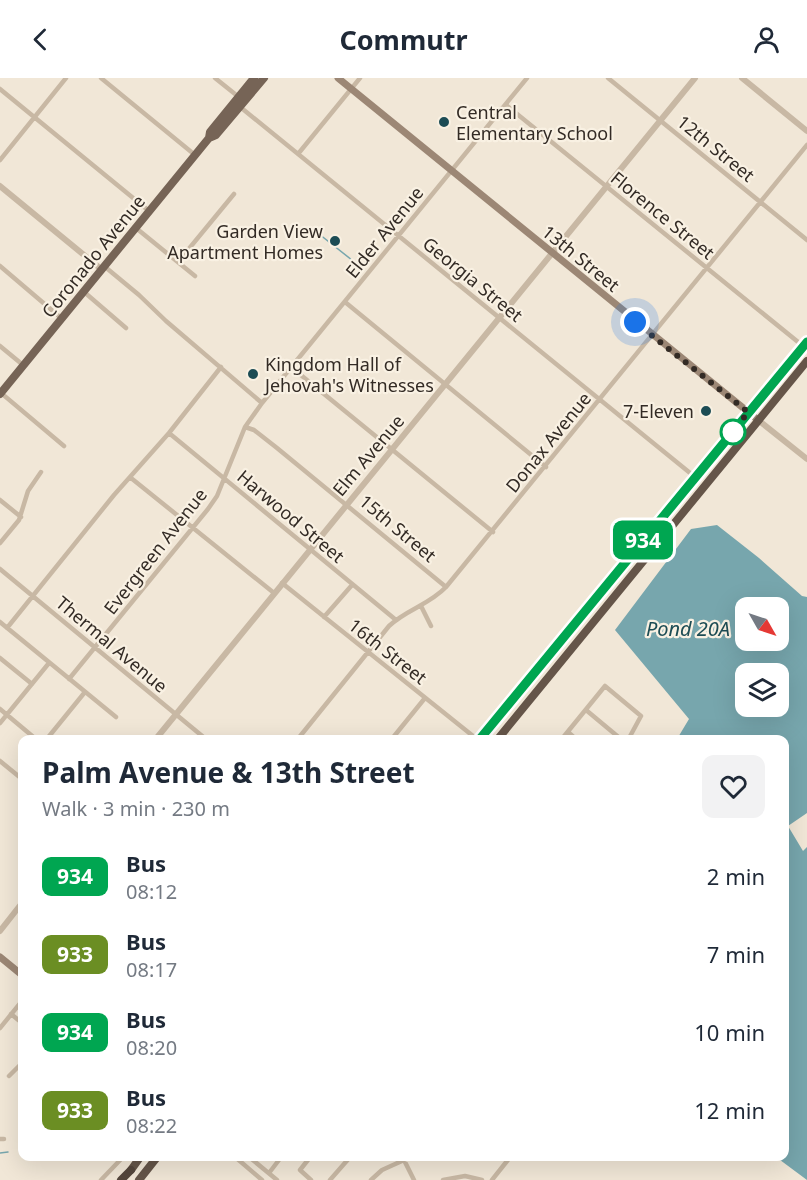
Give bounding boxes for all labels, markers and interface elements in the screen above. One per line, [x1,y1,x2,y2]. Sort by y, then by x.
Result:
text: Commutr [339,21,468,58]
icon: back [24,23,57,56]
icon: person [750,23,783,56]
place label: Central Elementary School [456,100,613,145]
street label: 12th Street [672,109,760,187]
marker: Central Elementary School [437,115,451,129]
street label: Florence Street [606,166,720,265]
street label: Elder Avenue [340,181,428,283]
street label: Coronado Avenue [36,190,150,322]
place label: Garden View Apartment Homes [167,219,323,264]
street label: 13th Street [537,219,625,297]
street label: Georgia Street [418,231,528,327]
marker: Garden View Apartment Homes [328,234,342,248]
your location [620,307,650,337]
place label: Kingdom Hall of Jehovah's Witnesses [263,352,434,397]
marker: Kingdom Hall of Jehovah's Witnesses [246,367,260,381]
street label: Donax Avenue [500,387,596,497]
place label: 7-Eleven [623,399,694,423]
marker: 7-Eleven [699,404,713,418]
street label: Elm Avenue [327,409,409,501]
unlabelled marker [720,419,746,445]
street label: Harwood Street [232,464,350,568]
street label: Evergreen Avenue [98,483,212,619]
street label: 15th Street [355,489,442,567]
line badge: 934 [608,520,678,560]
text: 934 [625,526,661,554]
street label: Thermal Avenue [51,590,173,698]
north arrow [735,597,789,651]
map controls [735,597,789,717]
street label: 16th Street [344,613,432,689]
water label: Pond 20A [646,615,730,642]
button: layers [735,663,789,717]
text: Palm Avenue & 13th Street [42,753,415,791]
button: heart [702,755,765,818]
text: Walk · 3 min · 230 m [42,795,230,822]
text: Bus [126,848,166,878]
text: 2 min [707,861,765,891]
text: 934 [57,862,93,890]
text: 08:12 [126,878,177,905]
text: Bus [126,926,166,956]
text: 7 min [707,939,765,969]
text: 933 [57,940,93,968]
text: 08:17 [126,956,177,983]
text: Bus [126,1004,166,1034]
text: 10 min [694,1017,765,1047]
text: 934 [57,1018,93,1046]
text: 08:20 [126,1034,177,1061]
text: Bus [126,1082,166,1112]
text: 12 min [694,1095,765,1125]
text: 933 [57,1096,93,1124]
text: 08:22 [126,1112,177,1139]

